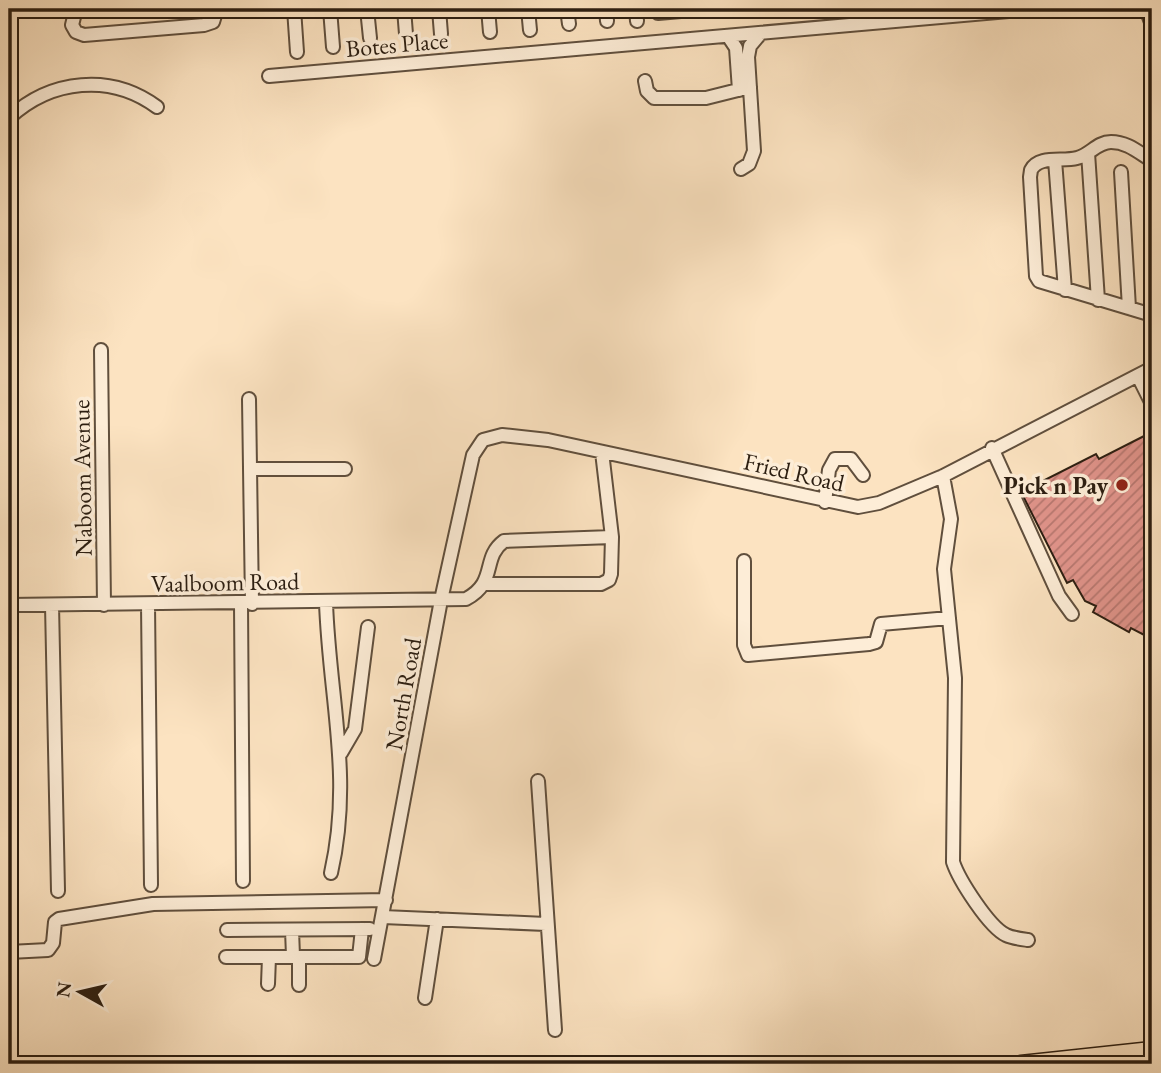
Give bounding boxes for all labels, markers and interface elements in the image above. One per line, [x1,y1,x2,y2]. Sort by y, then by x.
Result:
street label: Botes Place [345,24,449,64]
street label: Naboom Avenue [65,399,99,557]
street label: Fried Road [741,445,848,499]
place label: Pick n Pay [1003,470,1108,502]
marker: Pick n Pay [1114,477,1130,493]
street label: Vaalboom Road [151,565,300,599]
street label: North Road [378,634,428,753]
north arrow [46,958,116,1028]
text: N [50,980,77,999]

